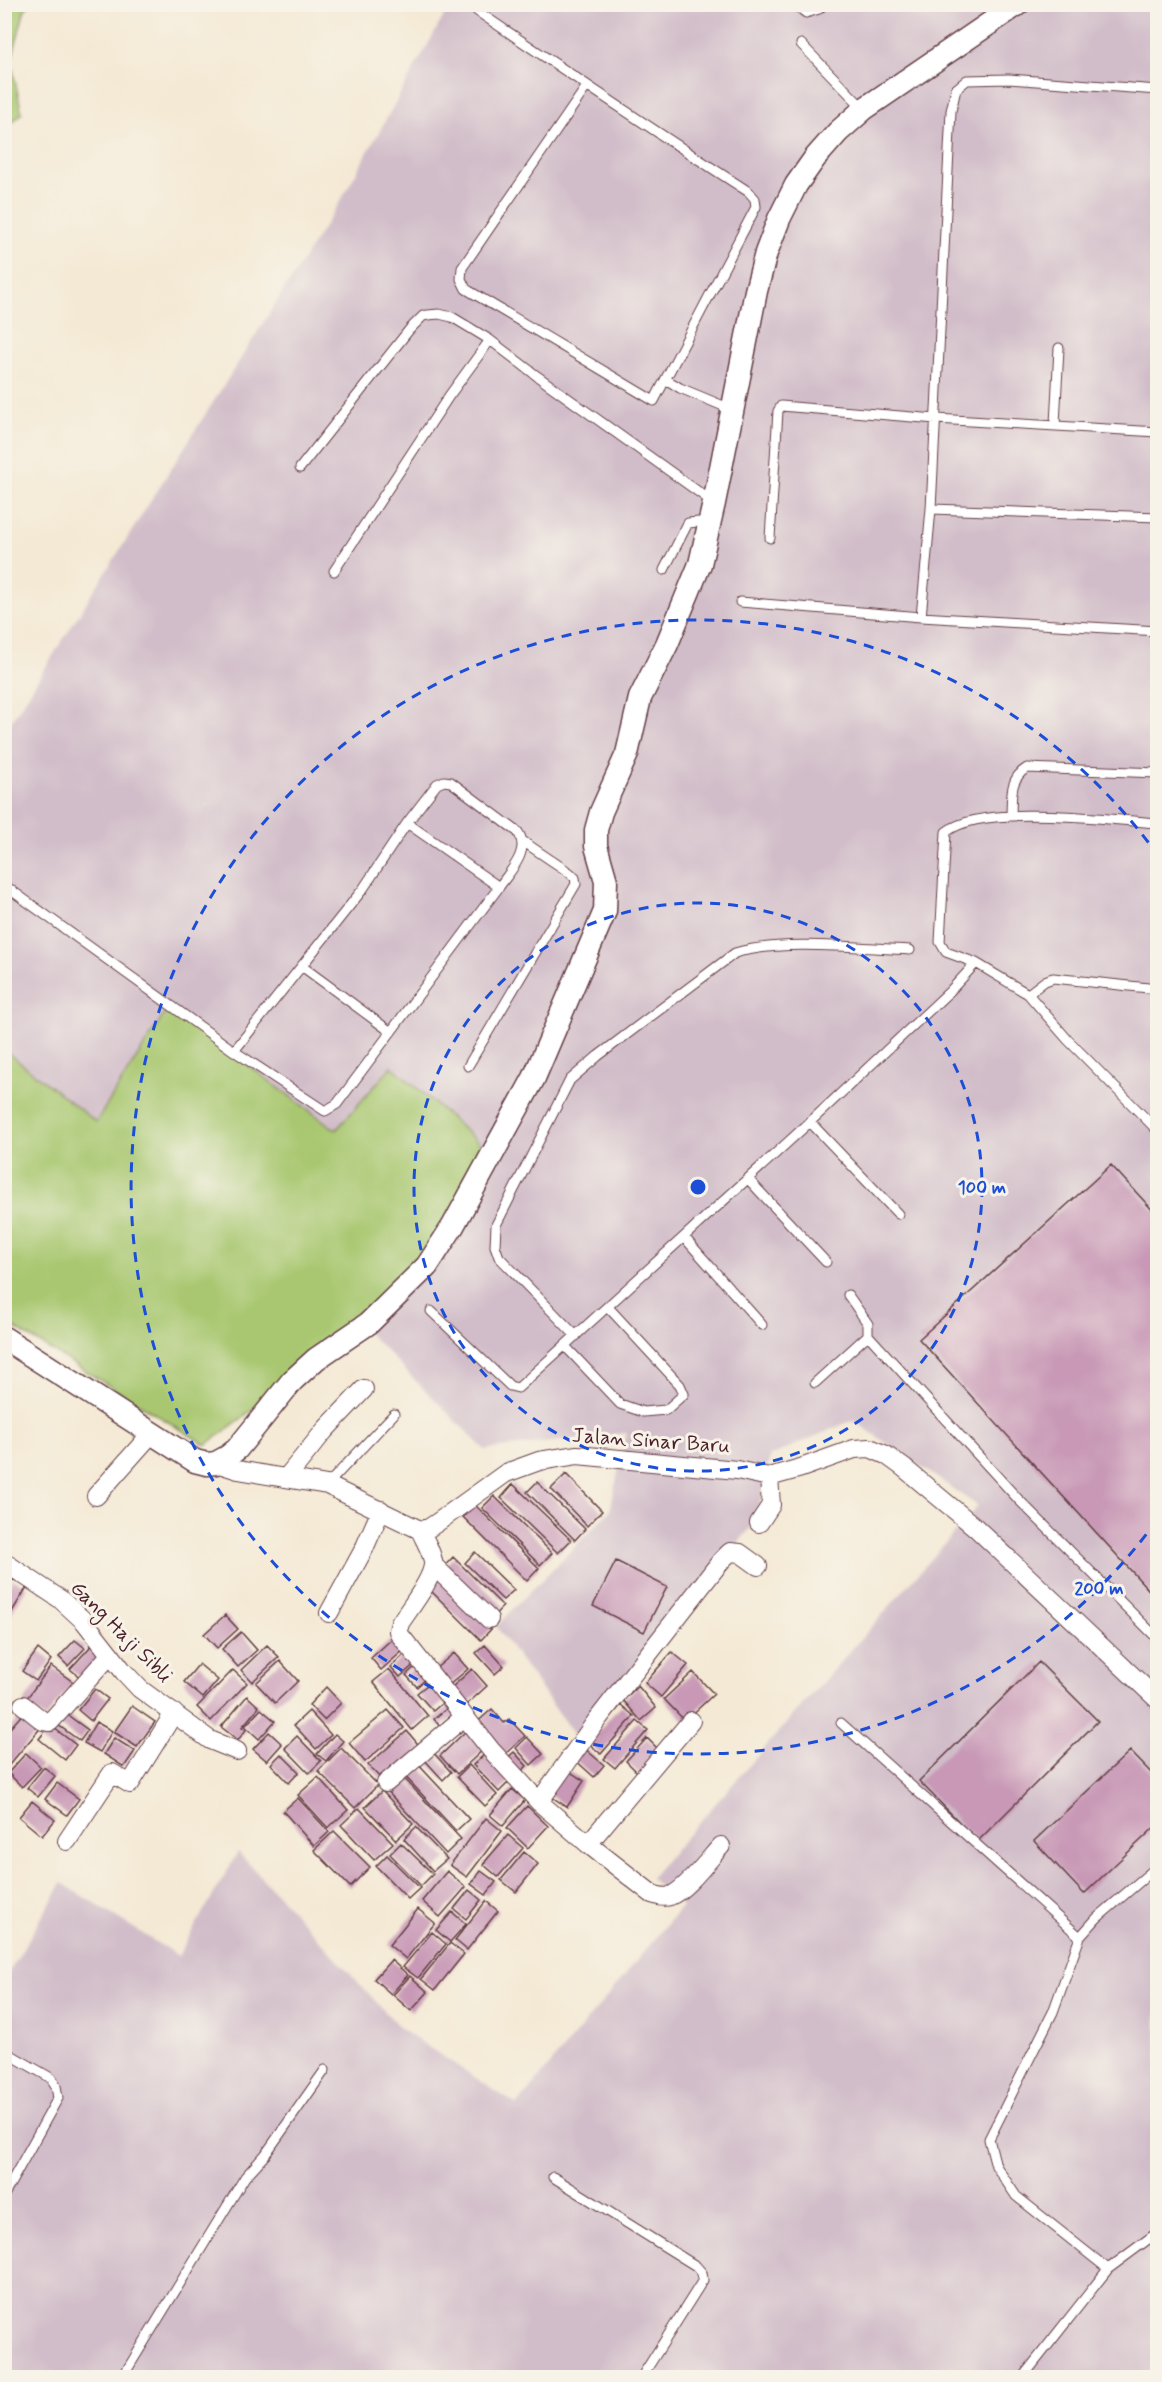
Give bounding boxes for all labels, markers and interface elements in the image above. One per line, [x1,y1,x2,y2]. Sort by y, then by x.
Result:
text: 100 m [958,1176,1006,1200]
centre of rings [688,1177,708,1197]
street label: Jalan Sinar Baru [571,1422,731,1460]
street label: Gang Haji Sibli [63,1575,178,1690]
text: 200 m [1074,1577,1124,1601]

